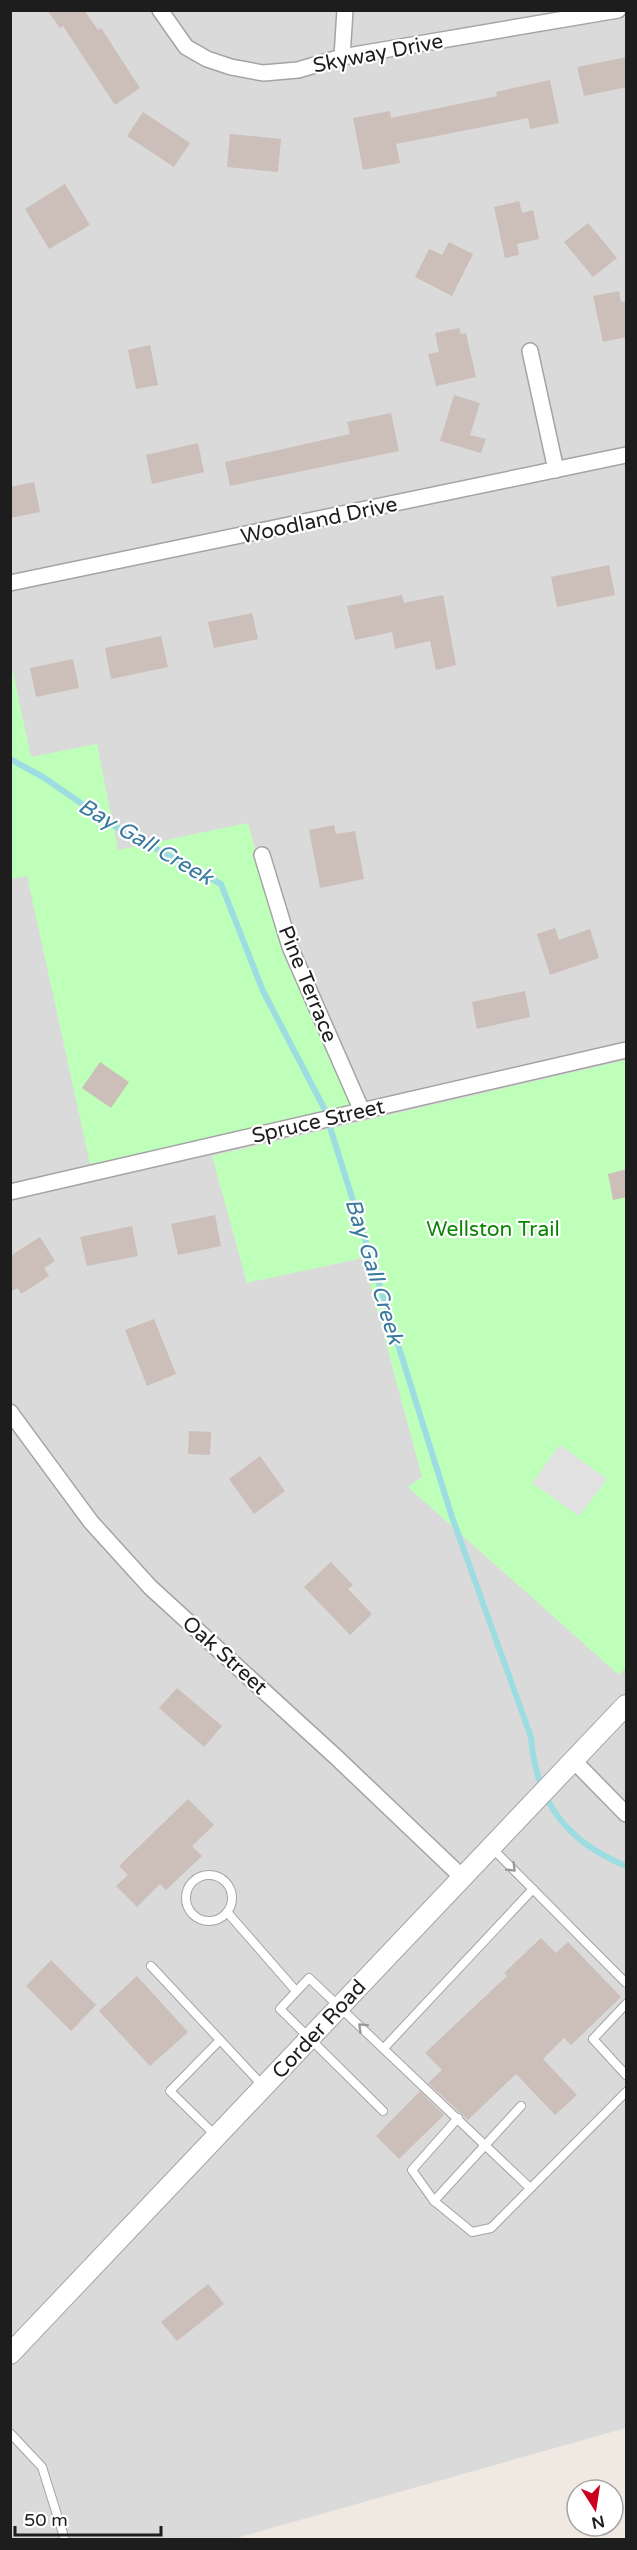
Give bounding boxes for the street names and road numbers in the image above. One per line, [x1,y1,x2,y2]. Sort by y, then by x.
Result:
street label: Skyway Drive [311,29,445,78]
street label: Woodland Drive [239,492,400,549]
street label: Pine Terrace [273,922,342,1046]
street label: Spruce Street [249,1094,387,1149]
street label: Oak Street [177,1611,272,1700]
street label: Corder Road [267,1975,372,2084]

